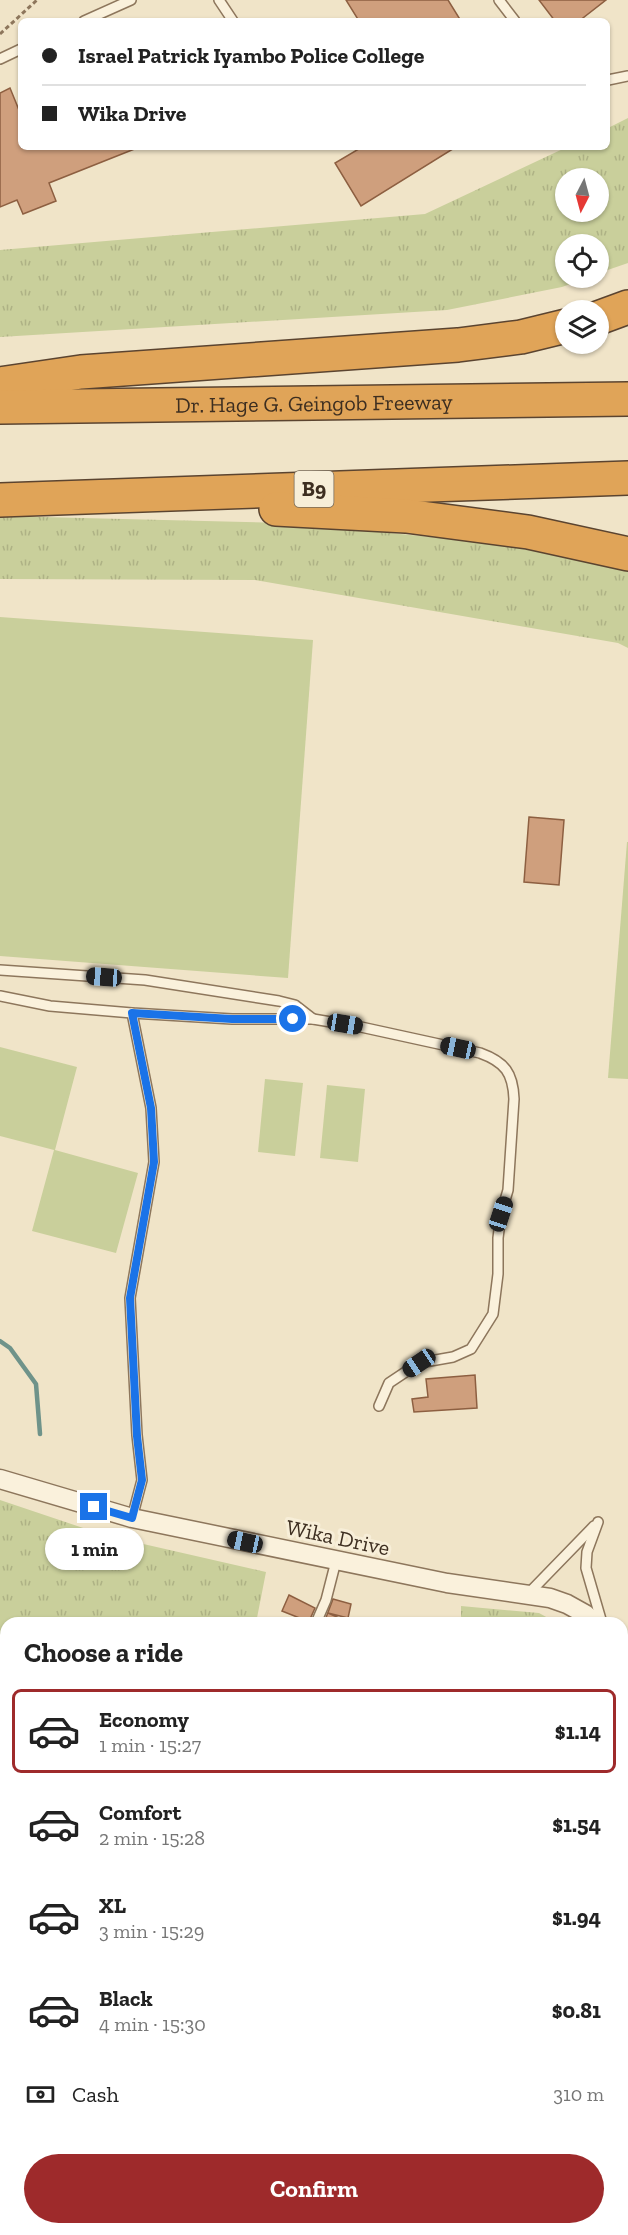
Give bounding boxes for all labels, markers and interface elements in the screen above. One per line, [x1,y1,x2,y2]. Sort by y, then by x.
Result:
text: Israel Patrick Iyambo Police College [78,42,424,69]
text: Wika Drive [78,100,186,127]
north arrow [555,168,609,222]
map controls [555,168,609,354]
button: locate [555,234,609,288]
button: layers [555,300,609,354]
street label: Dr. Hage G. Geingob Freeway [175,388,454,419]
road number: B9 [294,471,334,507]
car [85,967,123,987]
route start [279,1005,306,1032]
car [326,1012,364,1036]
car [439,1035,477,1061]
car [487,1194,515,1234]
car [399,1345,439,1381]
route end [80,1493,107,1520]
street label: Wika Drive [284,1513,392,1562]
callout: 1 min [44,1528,144,1570]
car [226,1529,264,1555]
text: 1 min [71,1537,118,1561]
text: Choose a ride [24,1637,183,1669]
icon: car [27,1704,81,1758]
text: Economy [99,1706,189,1733]
text: $1.14 [555,1718,601,1745]
text: 1 min · 15:27 [99,1733,201,1757]
icon: car [27,1797,81,1851]
text: Comfort [99,1799,181,1826]
text: $1.54 [552,1811,601,1838]
text: 2 min · 15:28 [99,1826,205,1850]
icon: car [27,1890,81,1944]
text: XL [99,1892,126,1919]
text: $1.94 [552,1904,601,1931]
text: 3 min · 15:29 [99,1919,204,1943]
icon: car [27,1983,81,2037]
text: Black [99,1985,153,2012]
text: $0.81 [552,1997,601,2024]
text: 4 min · 15:30 [99,2012,206,2036]
icon: cash [24,2078,57,2111]
text: Cash [72,2081,119,2108]
text: 310 m [553,2082,604,2106]
button: Confirm [24,2154,604,2223]

